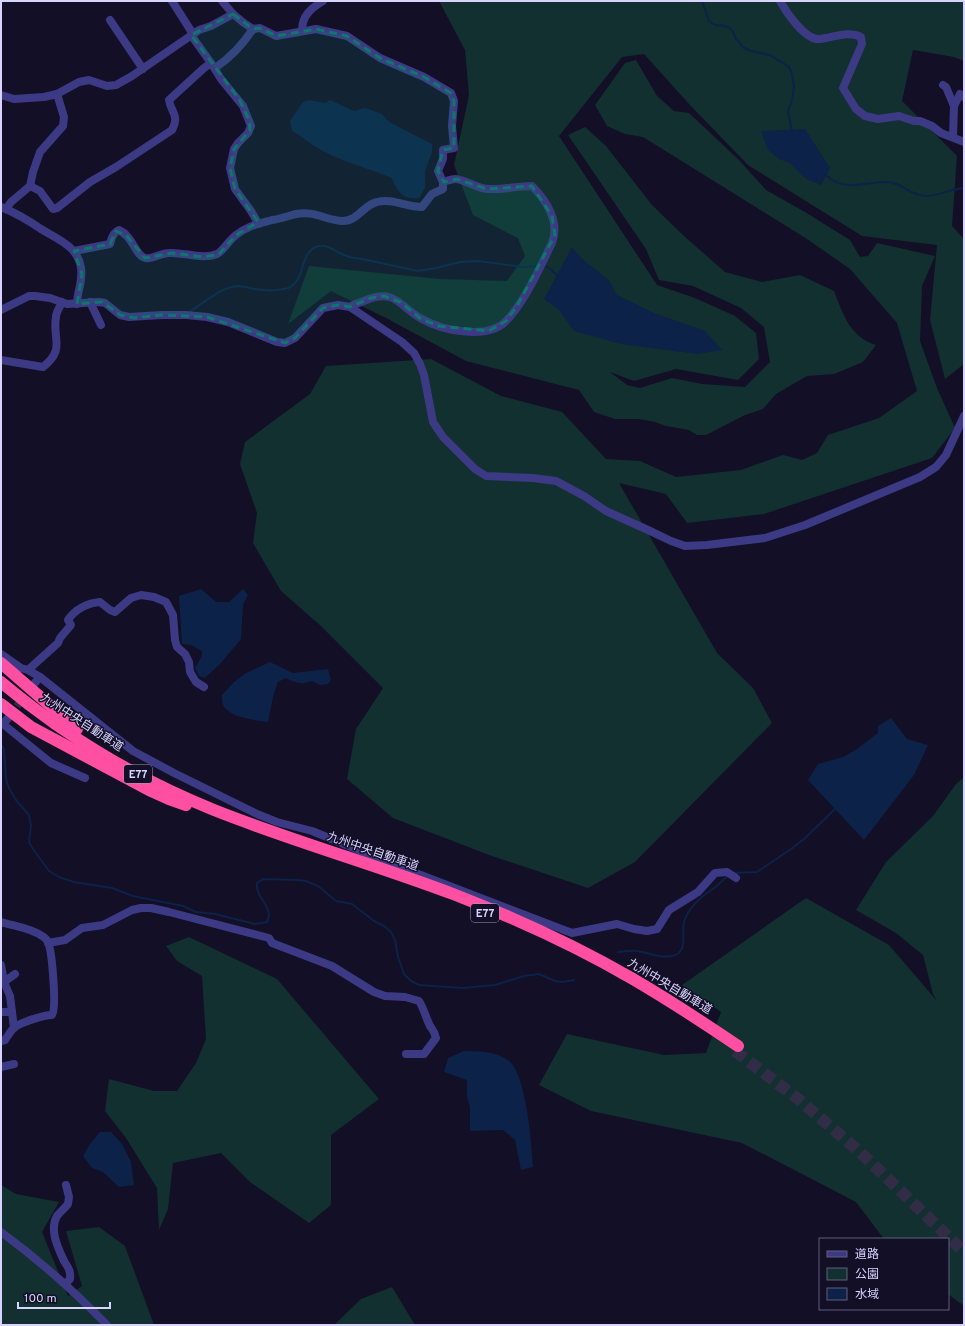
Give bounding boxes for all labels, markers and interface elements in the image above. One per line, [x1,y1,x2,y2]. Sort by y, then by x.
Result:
street label: 九州中央自動車道 [37,690,126,756]
road number: E77 [124,765,152,783]
street label: 九州中央自動車道 [325,829,421,875]
road number: E77 [471,904,499,922]
street label: 九州中央自動車道 [624,955,715,1018]
legend [819,1238,949,1310]
text: 道路 [855,1247,879,1263]
text: 公園 [855,1267,879,1283]
scale bar [18,1284,110,1310]
text: 水域 [855,1287,879,1303]
text: 100 m [24,1291,57,1307]

